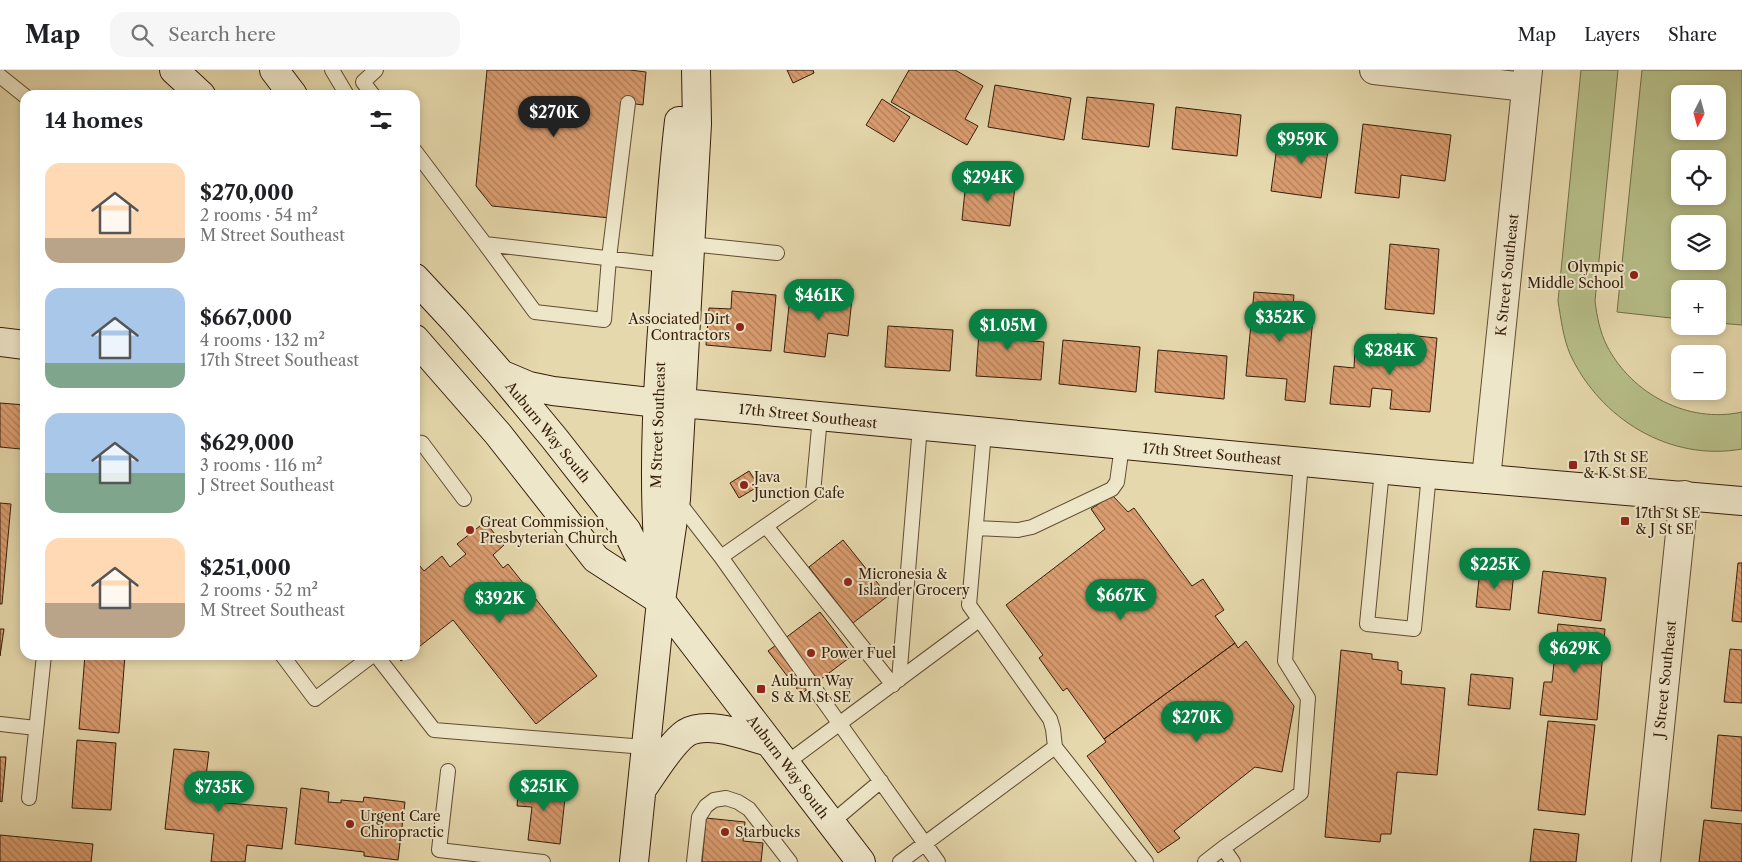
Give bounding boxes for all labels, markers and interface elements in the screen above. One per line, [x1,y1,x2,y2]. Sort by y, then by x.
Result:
search box [110,12,460,57]
text: Map [25,20,80,49]
icon: search [128,21,156,49]
text: Search here [168,23,276,46]
text: Map [1518,24,1556,46]
text: Layers [1584,24,1640,46]
text: Share [1668,24,1717,46]
north arrow [1671,85,1726,140]
map controls [1671,85,1726,400]
pin: $270K [519,96,589,138]
text: $270K [529,102,579,122]
icon: filters [367,106,395,134]
text: 14 homes [45,108,143,133]
pin: $959K [1267,122,1337,165]
text: $959K [1277,129,1327,149]
button: locate [1671,150,1726,205]
pin: $294K [953,160,1023,203]
text: $294K [963,167,1013,187]
text: $270,000 [200,180,294,205]
icon: home [85,183,145,243]
text: 2 rooms · 54 m² [200,205,318,225]
street label: K Street Southeast [1492,213,1522,337]
button: layers [1671,215,1726,270]
text: M Street Southeast [200,225,345,245]
place label: Olympic Middle School [1527,258,1624,292]
marker: Olympic Middle School [1628,269,1640,281]
pin: $461K [784,278,854,321]
button: + [1671,280,1726,335]
text: $461K [795,285,843,305]
pin: $352K [1245,300,1315,343]
text: $667,000 [200,305,292,330]
text: $352K [1255,307,1305,327]
icon: home [85,308,145,368]
pin: $1.05M [967,308,1049,351]
place label: Associated Dirt Contractors [627,310,730,344]
text: $1.05M [980,315,1036,335]
marker: Associated Dirt Contractors [734,321,746,333]
text: 4 rooms · 132 m² [200,330,325,350]
pin: $284K [1355,334,1425,376]
text: $284K [1365,340,1415,360]
button: − [1671,345,1726,400]
text: 17th Street Southeast [200,350,359,370]
street label: M Street Southeast [647,361,669,489]
street label: Auburn Way South [501,377,595,487]
street label: 17th Street Southeast [738,400,878,432]
text: $629,000 [200,430,294,455]
icon: home [85,433,145,493]
street label: 17th Street Southeast [1142,439,1282,469]
place label: 17th St SE & K St SE [1583,448,1648,482]
text: 3 rooms · 116 m² [200,455,323,475]
marker: 17th St SE & K St SE [1567,459,1579,471]
place label: Java Junction Cafe [752,468,845,502]
text: J Street Southeast [200,475,335,495]
marker: Java Junction Cafe [738,479,750,491]
place label: 17th St SE & J St SE [1635,504,1700,538]
place label: Great Commission Presbyterian Church [480,513,618,547]
marker: 17th St SE & J St SE [1619,515,1631,527]
marker: Great Commission Presbyterian Church [464,524,476,536]
pin: $225K [1460,548,1530,590]
text: $225K [1470,554,1520,574]
text: $251,000 [200,555,291,580]
icon: home [85,558,145,618]
place label: Micronesia & Islander Grocery [858,565,970,599]
marker: Micronesia & Islander Grocery [842,576,854,588]
pin: $667K [1086,578,1156,621]
text: 2 rooms · 52 m² [200,580,318,600]
pin: $392K [465,582,535,624]
text: $667K [1097,585,1146,605]
text: $392K [475,588,525,608]
text: M Street Southeast [200,600,345,620]
street label: J Street Southeast [1650,619,1680,740]
pin: $629K [1540,632,1610,674]
text: $629K [1550,638,1600,658]
place label: Power Fuel [821,644,896,662]
marker: Power Fuel [805,647,817,659]
place label: Auburn Way S & M St SE [770,672,854,706]
marker: Auburn Way S & M St SE [755,683,767,695]
pin: $270K [1162,700,1232,743]
text: $270K [1172,707,1222,727]
street label: Auburn Way South [743,711,833,823]
pin: $735K [184,770,254,813]
pin: $251K [509,770,579,812]
text: $251K [520,776,568,796]
text: $735K [195,777,243,797]
place label: Urgent Care Chiropractic [360,807,444,841]
marker: Urgent Care Chiropractic [344,818,356,830]
place label: Starbucks [735,823,800,841]
marker: Starbucks [719,826,731,838]

